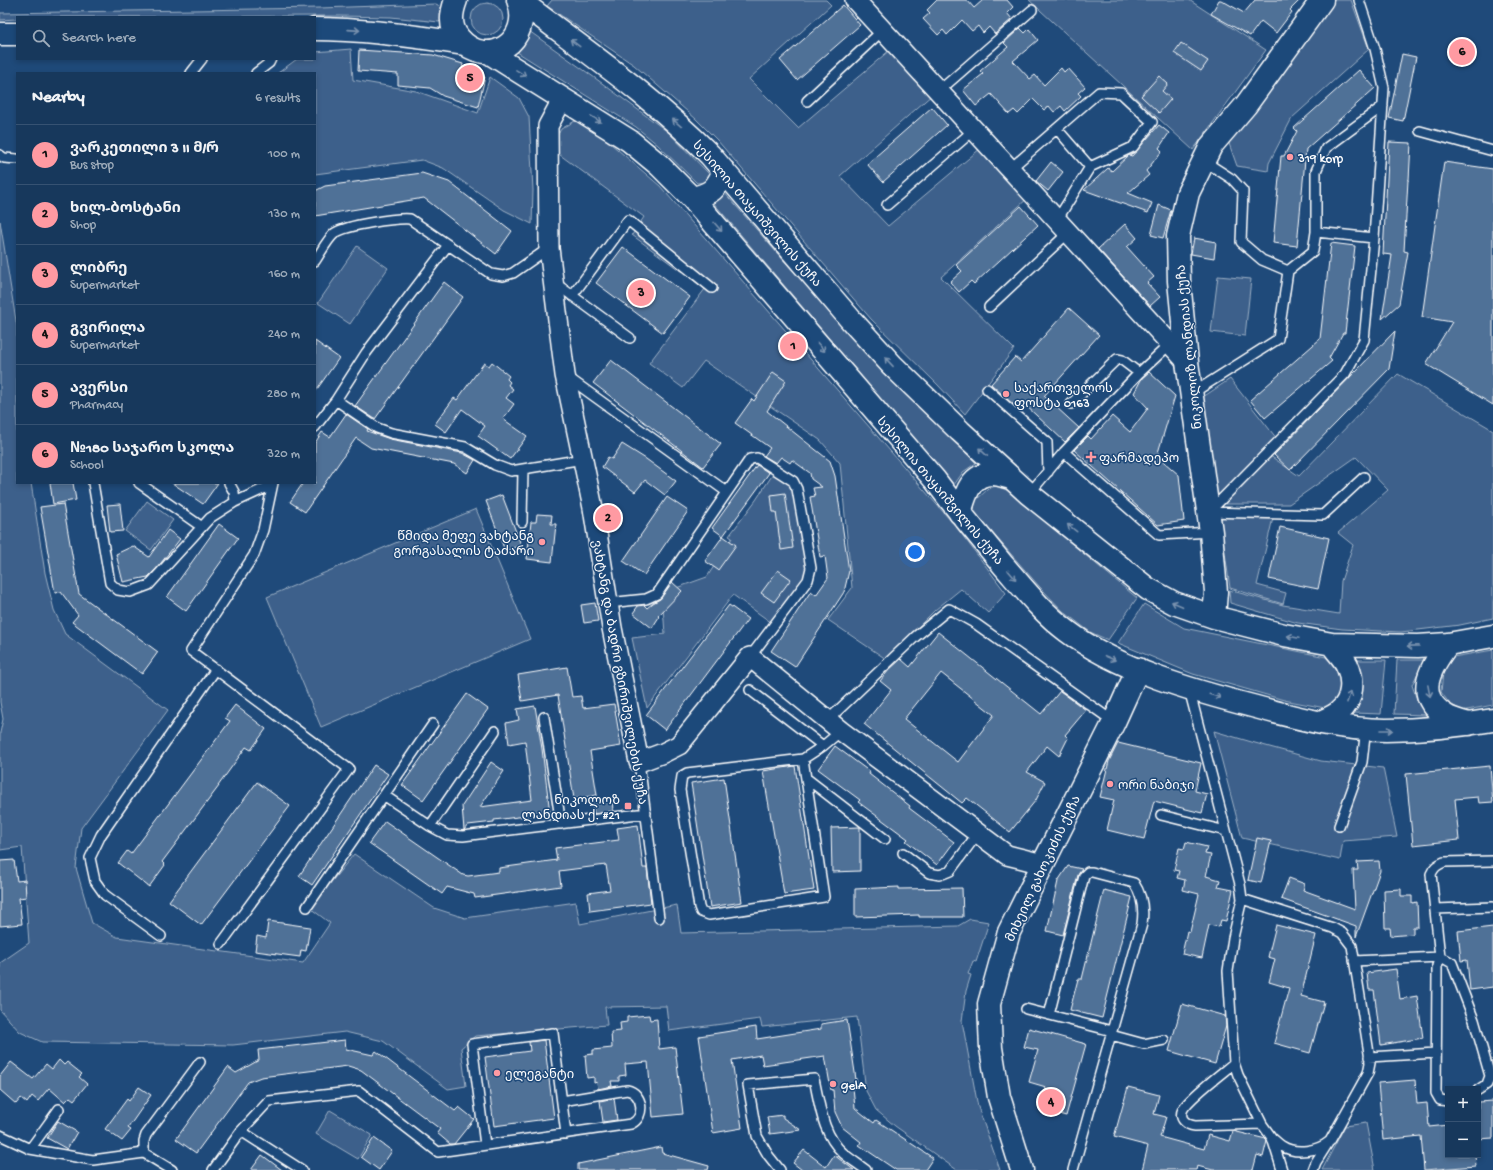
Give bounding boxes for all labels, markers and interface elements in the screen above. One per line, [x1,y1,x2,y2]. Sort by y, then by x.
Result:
search box [16,16,316,60]
one-way arrow [347,26,360,33]
icon: search [30,27,52,49]
text: Search here [62,29,136,47]
pin: 6 [1449,37,1475,67]
one-way arrow [570,39,581,47]
pin: 5 [457,63,483,93]
one-way arrow [515,70,527,78]
text: Nearby [32,88,85,108]
text: 6 results [255,91,300,106]
one-way arrow [590,115,602,123]
one-way arrow [673,119,683,128]
street label: სესილია თაყაიშვილის ქუჩა [689,139,824,291]
text: ვარკეთილი 3 II მ/რ [70,140,219,158]
text: 1 [42,147,48,162]
text: 100 m [268,147,300,162]
marker: 319 korp [1285,152,1295,162]
place label: 319 korp [1297,152,1344,167]
text: Bus stop [70,158,114,173]
text: ხილ-ბოსტანი [70,200,181,218]
text: 2 [42,207,48,222]
text: 130 m [268,207,300,222]
text: Shop [70,218,96,233]
one-way arrow [713,222,722,233]
text: ლიბრე [70,260,127,278]
street label: ნიკოლოზ ლანდიას ქუჩა [1174,264,1207,430]
text: 3 [42,267,48,282]
text: 160 m [268,267,300,282]
text: Supermarket [70,278,139,293]
pin: 3 [628,278,654,308]
text: გვირილა [70,320,145,338]
text: 4 [42,327,48,342]
text: 240 m [268,327,300,342]
pin: 1 [780,331,806,361]
text: Supermarket [70,338,139,353]
one-way arrow [816,342,825,353]
one-way arrow [884,357,894,367]
text: ავერსი [70,380,128,398]
place label: საქართველოს ფოსტა 0163 [1014,382,1113,412]
text: 5 [42,387,48,402]
text: 280 m [267,387,300,402]
marker: საქართველოს ფოსტა 0163 [1001,389,1011,399]
text: Pharmacy [70,398,123,413]
street label: სესილია თაყაიშვილის ქუჩა [873,415,1005,569]
text: №180 საჯარო სკოლა [70,440,234,458]
text: 6 [42,447,48,462]
text: 320 m [267,447,300,462]
one-way arrow [978,447,988,457]
marker: ფარმადეპო [1086,452,1096,462]
place label: ფარმადეპო [1099,452,1179,467]
text: School [70,458,104,473]
pin: 2 [595,503,621,533]
one-way arrow [1067,524,1078,533]
place label: წმიდა მეფე ვახტანგ გორგასალის ტაძარი [394,530,534,560]
marker: წმიდა მეფე ვახტანგ გორგასალის ტაძარი [537,537,547,547]
street label: ვახტანგ და ბადრი გზირიშვილების ქუჩა [588,539,649,806]
your location [905,542,925,562]
one-way arrow [1007,570,1016,580]
one-way arrow [1172,600,1184,607]
one-way arrow [1287,633,1300,641]
one-way arrow [1407,642,1420,650]
one-way arrow [1104,654,1116,662]
one-way arrow [1425,684,1433,697]
one-way arrow [1345,692,1353,704]
one-way arrow [1208,693,1221,700]
one-way arrow [1380,726,1393,734]
marker: ორი ნაბიჯი [1105,779,1115,789]
place label: ორი ნაბიჯი [1118,779,1194,794]
street label: მიხეილ გახოკიძის ქუჩა [1004,793,1085,945]
place label: ნიკოლოზ ლანდიას ქ. #21 [522,794,620,824]
marker: ნიკოლოზ ლანდიას ქ. #21 [623,801,633,811]
marker: ელეგანტი [492,1068,502,1078]
place label: ელეგანტი [505,1068,574,1083]
marker: gelA [828,1079,838,1089]
place label: gelA [841,1079,867,1094]
map controls [1445,1086,1481,1158]
button: + [1445,1086,1481,1122]
pin: 4 [1038,1087,1064,1117]
button: − [1445,1122,1481,1158]

